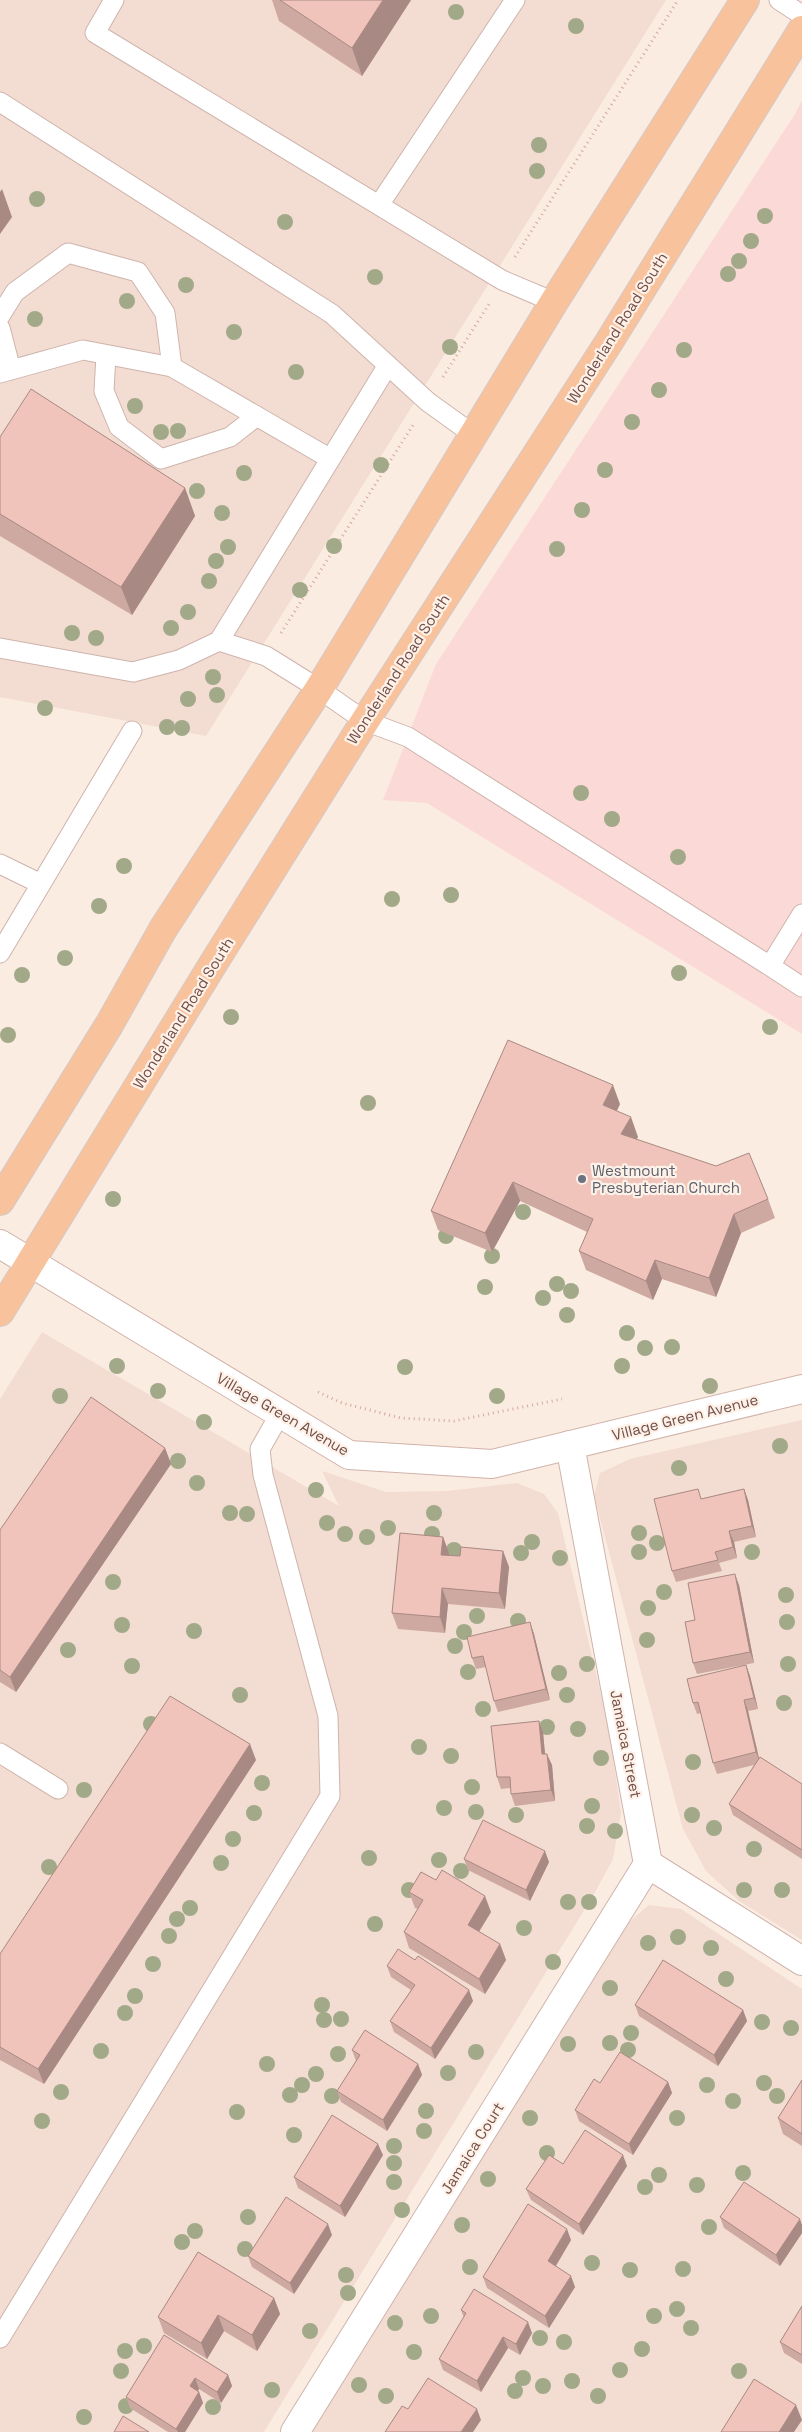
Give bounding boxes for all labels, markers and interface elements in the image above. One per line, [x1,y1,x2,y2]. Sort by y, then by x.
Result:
street label: Wonderland Road South [563,249,671,407]
street label: Wonderland Road South [342,590,454,748]
street label: Wonderland Road South [129,934,237,1092]
place label: Westmount Presbyterian Church [592,1161,740,1197]
marker: Westmount Presbyterian Church [576,1173,588,1185]
street label: Village Green Avenue [213,1368,353,1460]
street label: Village Green Avenue [610,1390,760,1444]
street label: Jamaica Street [606,1688,646,1800]
street label: Jamaica Court [436,2099,508,2197]

